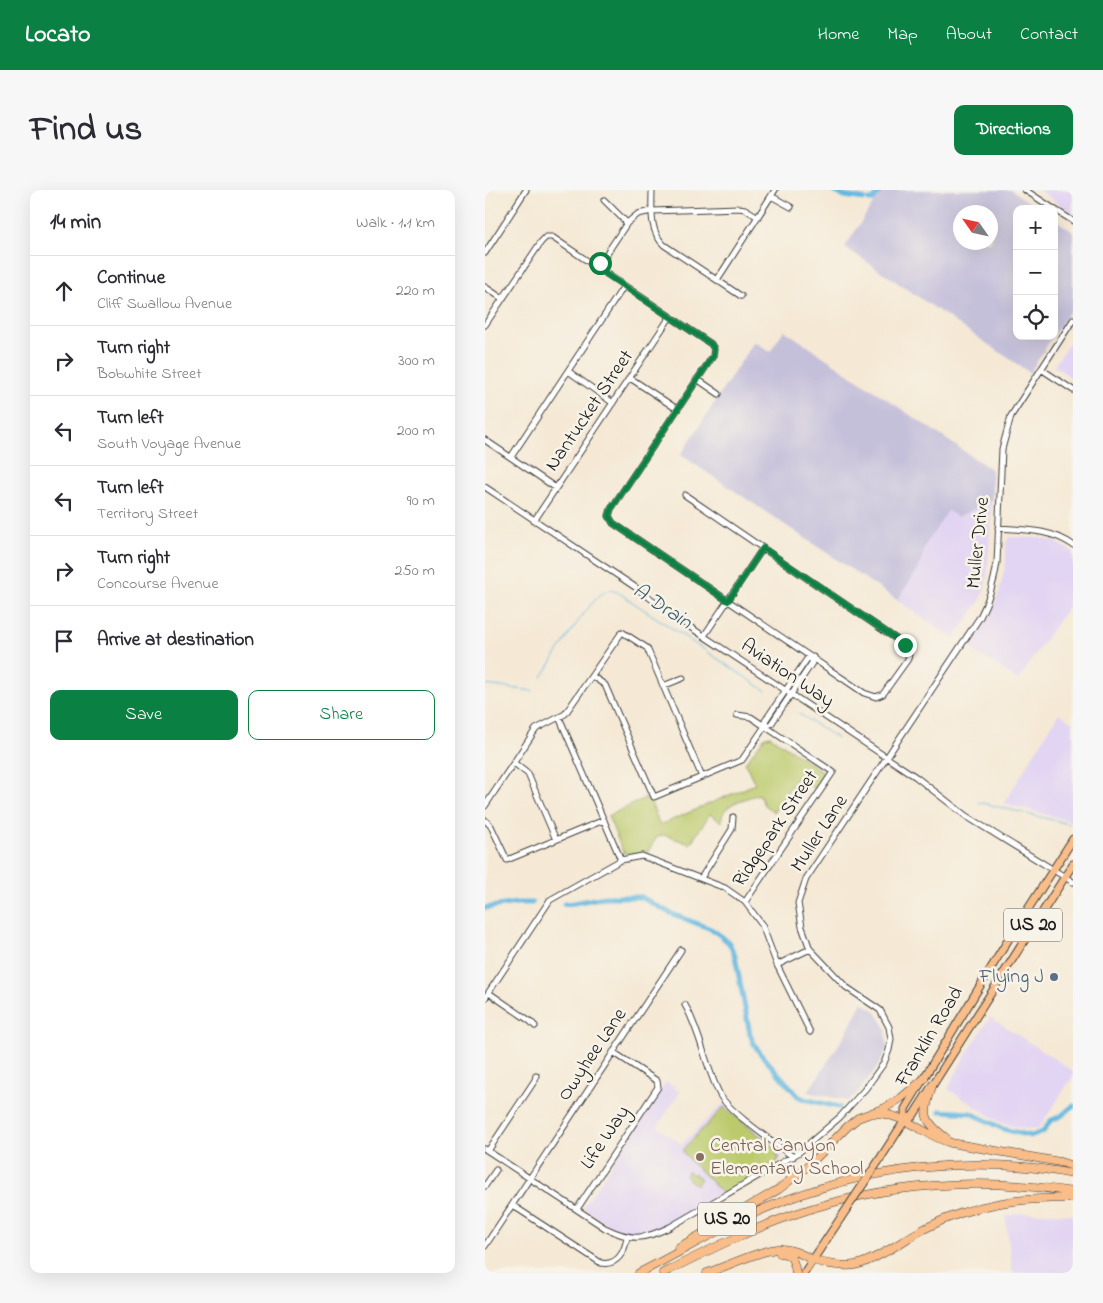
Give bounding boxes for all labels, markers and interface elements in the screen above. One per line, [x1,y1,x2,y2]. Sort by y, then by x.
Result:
text: Locato [25,18,91,53]
text: Home [818,22,859,48]
text: Map [887,22,918,48]
text: About [946,22,992,48]
text: Contact [1020,22,1078,48]
text: Find us [30,105,142,156]
button: Directions [954,105,1073,155]
north arrow [953,205,998,250]
map controls [1013,205,1058,340]
button: + [1013,205,1058,250]
text: 14 min [50,208,101,238]
text: Walk · 1.1 km [356,211,435,235]
button: − [1013,250,1058,295]
route start [589,252,612,275]
text: Continue [97,265,165,292]
icon: ahead [50,277,78,305]
text: 220 m [396,279,435,303]
text: Cliff Swallow Avenue [97,292,232,316]
button: locate [1013,295,1058,340]
text: Turn right [97,335,170,362]
street label: Nantucket Street [539,344,642,478]
icon: right [50,347,78,375]
text: 300 m [398,349,435,373]
text: Bobwhite Street [97,362,202,386]
text: Turn left [97,405,164,432]
icon: left [50,417,78,445]
text: 200 m [397,419,435,443]
text: South Voyage Avenue [97,432,241,456]
text: Turn left [97,475,164,502]
icon: left [50,487,78,515]
text: 90 m [407,489,435,513]
street label: Muller Drive [960,496,998,590]
text: Territory Street [97,502,198,526]
text: Turn right [97,545,170,572]
icon: right [50,557,78,585]
text: 250 m [395,559,435,583]
text: Concourse Avenue [97,572,219,596]
water label: A Drain [626,577,698,638]
icon: arrive [50,627,78,655]
text: Arrive at destination [97,627,254,654]
street label: Aviation Way [734,632,840,716]
route end [894,634,917,657]
button: Save [50,690,238,740]
button: Share [248,690,435,740]
street label: Ridgepark Street [726,764,827,894]
street label: Muller Lane [784,789,856,879]
road number: US 20 [1004,908,1062,942]
place label: Flying J [978,963,1044,993]
marker: Flying J [1048,971,1060,983]
street label: Franklin Road [888,981,971,1093]
street label: Owyhee Lane [551,1003,635,1107]
street label: Life Way [574,1100,638,1176]
place label: Central Canyon Elementary School [710,1132,863,1184]
marker: Central Canyon Elementary School [694,1151,706,1163]
road number: US 20 [698,1202,756,1236]

